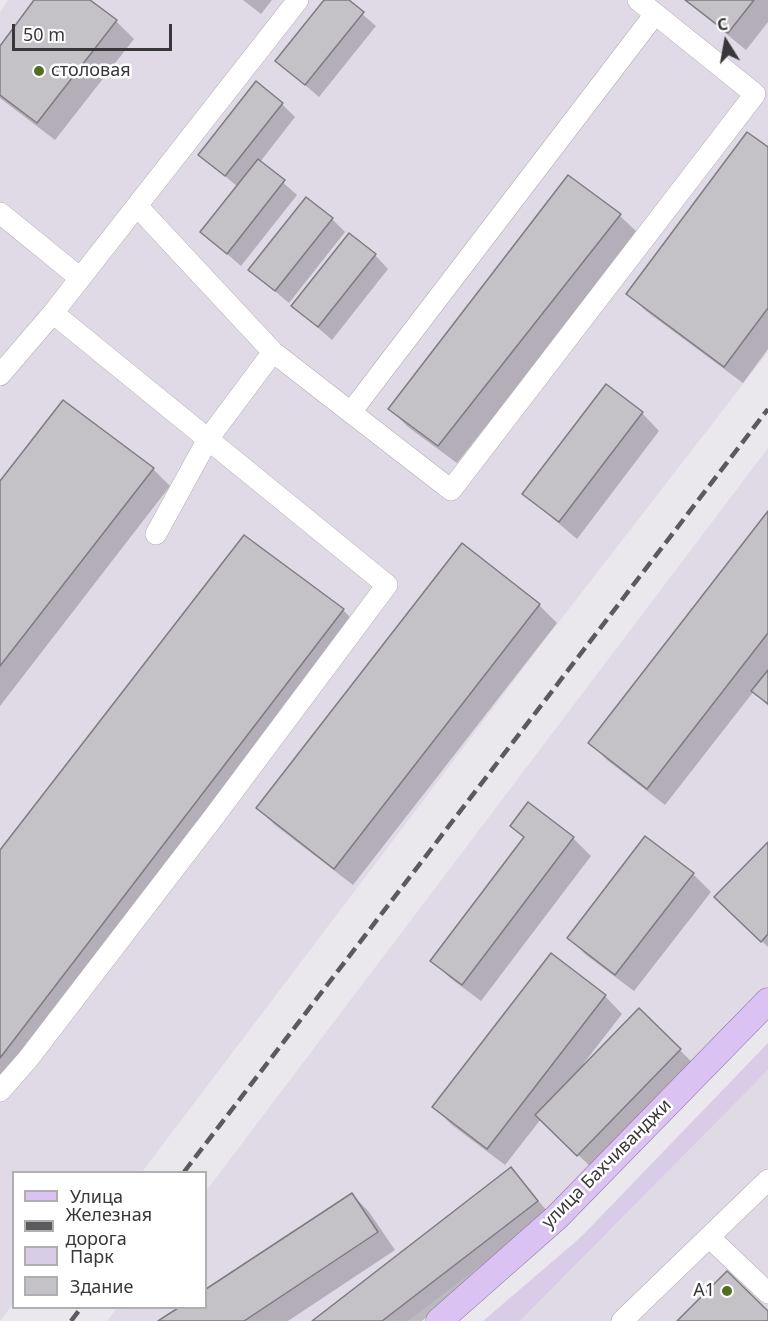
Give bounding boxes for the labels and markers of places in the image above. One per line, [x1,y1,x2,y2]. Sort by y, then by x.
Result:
place label: столовая [51,60,131,82]
marker: столовая [32,64,46,78]
place label: A1 [693,1280,715,1302]
marker: A1 [720,1284,734,1298]

